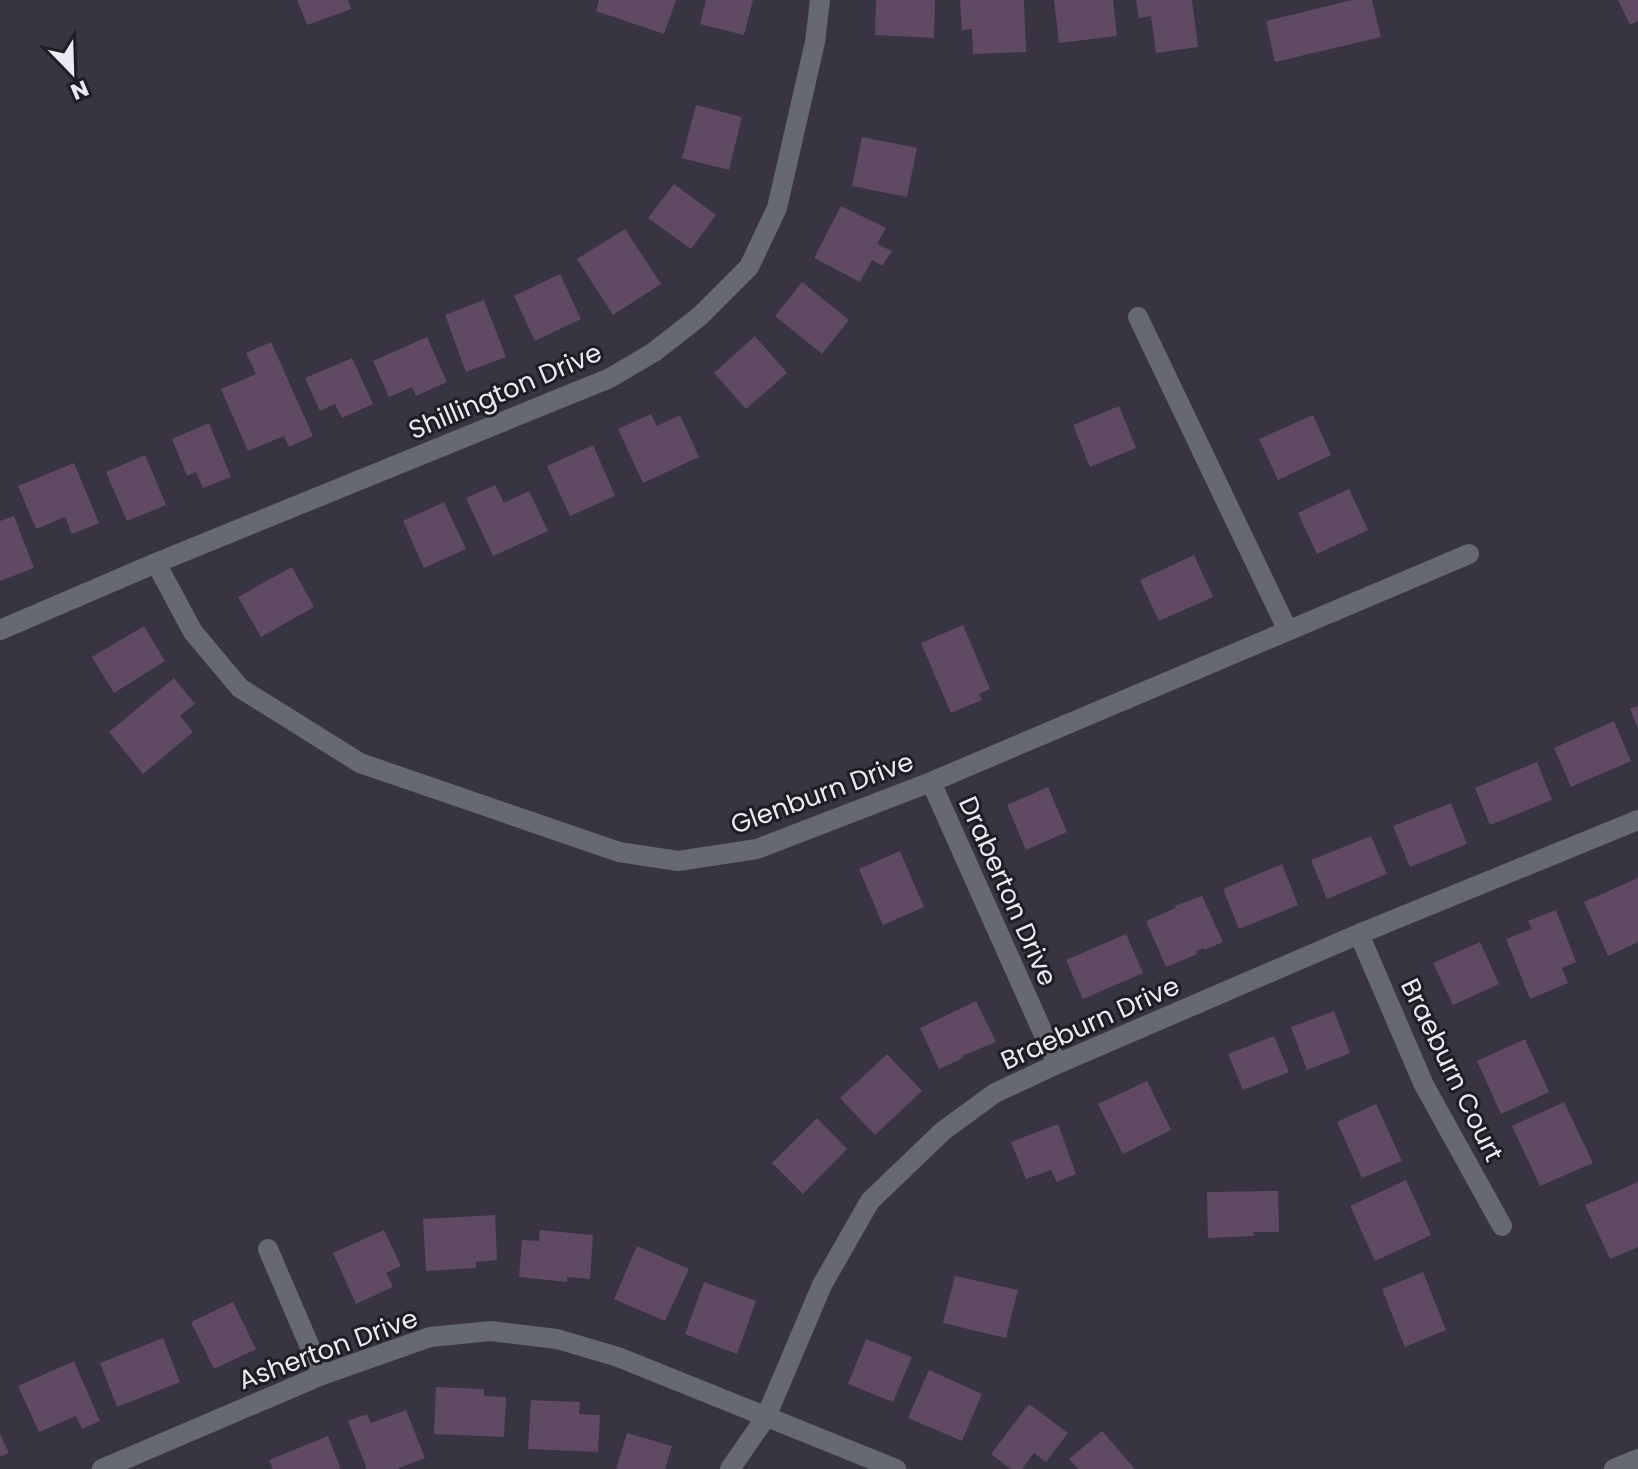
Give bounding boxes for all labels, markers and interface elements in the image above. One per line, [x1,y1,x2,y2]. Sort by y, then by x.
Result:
north arrow [32,32,112,112]
text: N [66,72,93,107]
street label: Shillington Drive [403,334,607,448]
street label: Glenburn Drive [726,743,918,843]
street label: Draberton Drive [950,791,1066,991]
street label: Braeburn Drive [995,968,1185,1078]
street label: Braeburn Court [1392,973,1512,1167]
street label: Asherton Drive [233,1300,423,1398]

